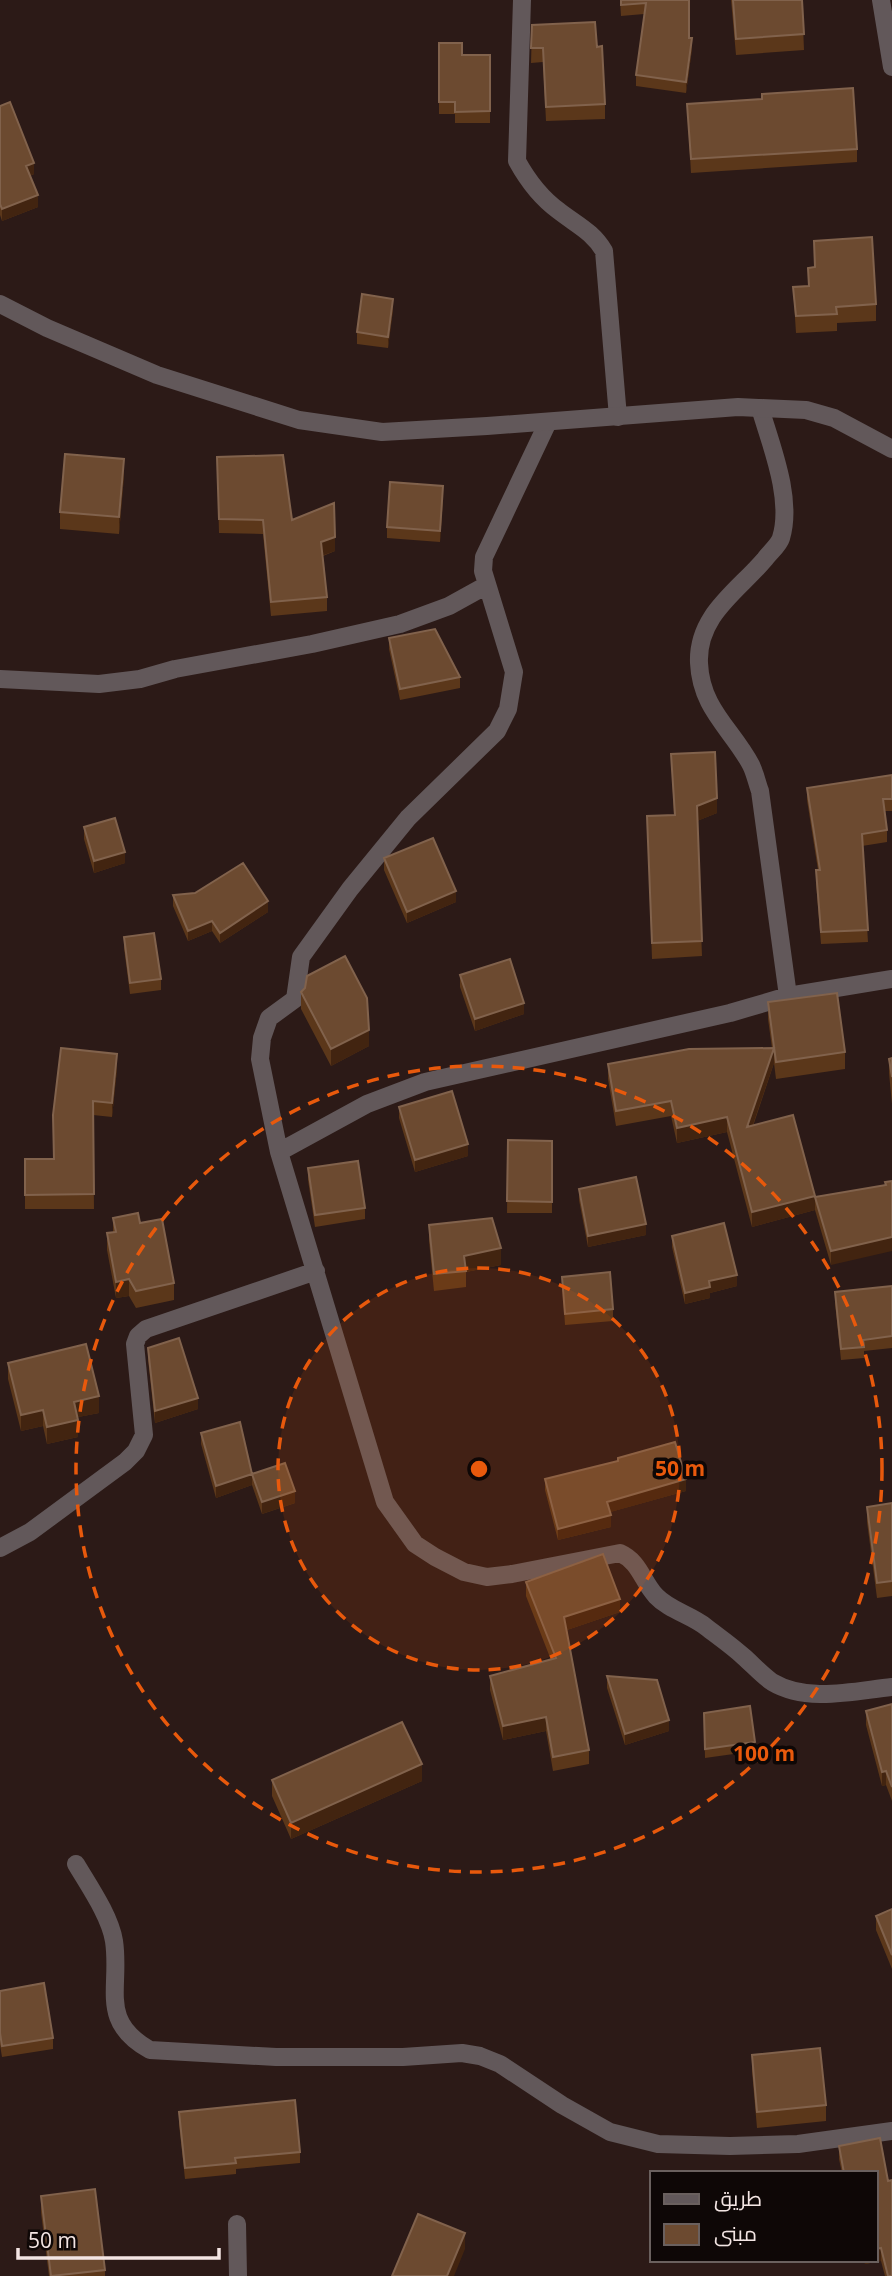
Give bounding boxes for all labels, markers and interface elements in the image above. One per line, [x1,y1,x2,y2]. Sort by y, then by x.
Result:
text: 50 m [655,1454,705,1482]
centre of rings [467,1457,491,1481]
text: 100 m [733,1739,795,1767]
legend [650,2171,878,2262]
text: طريق [714,2184,762,2212]
scale bar [18,2216,219,2260]
text: مبنى [714,2219,757,2247]
text: 50 m [28,2226,77,2254]

